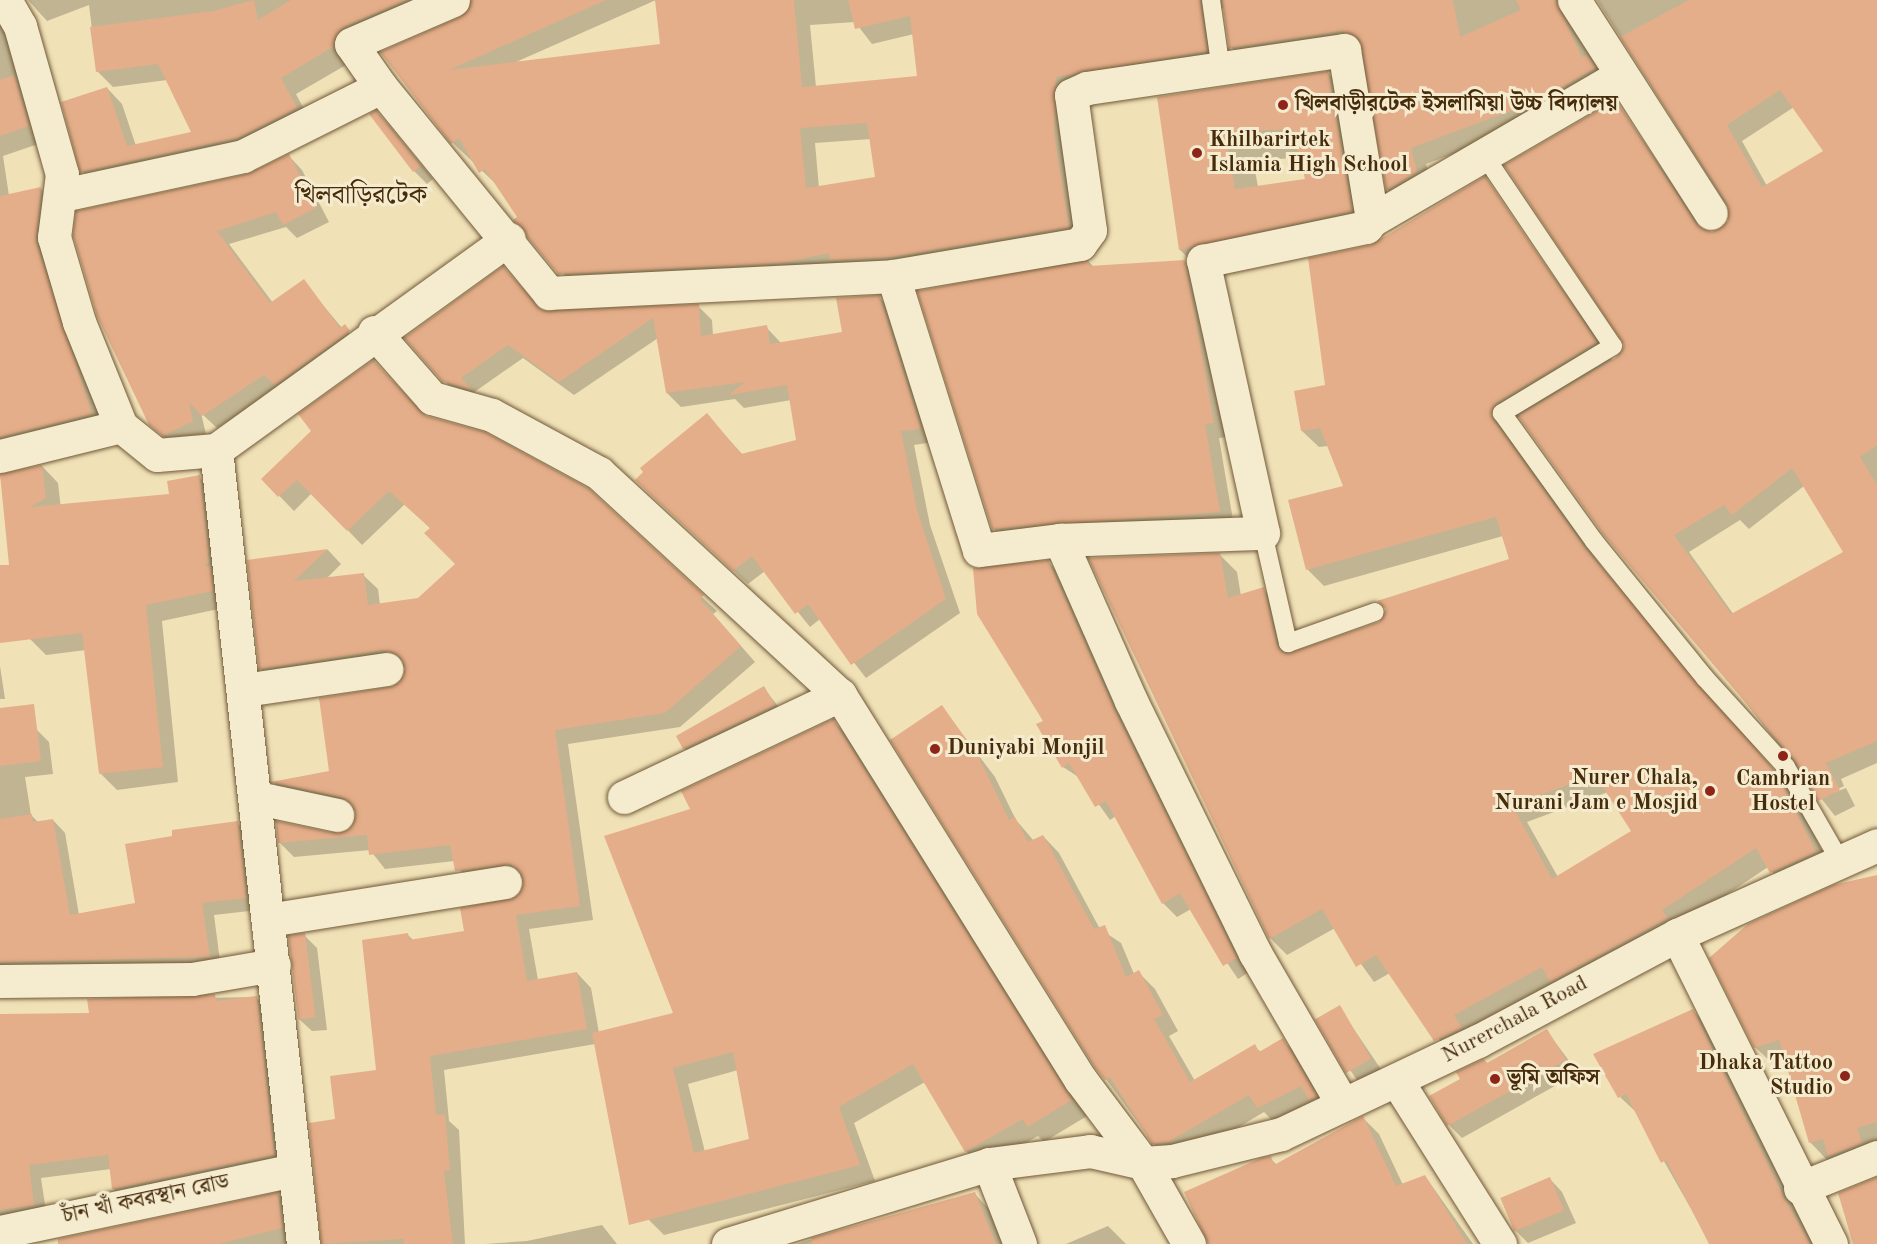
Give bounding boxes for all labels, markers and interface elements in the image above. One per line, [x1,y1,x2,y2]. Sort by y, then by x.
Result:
place label: খিলবাড়ীরটেক ইসলামিয়া উচ্চ বিদ্যালয় [1295,92,1618,118]
marker: খিলবাড়ীরটেক ইসলামিয়া উচ্চ বিদ্যালয় [1276,98,1290,112]
place label: Khilbarirtek Islamia High School [1209,127,1408,178]
marker: Khilbarirtek Islamia High School [1190,146,1204,160]
district label: খিলবাড়িরটেক [295,181,427,213]
place label: Duniyabi Monjil [947,736,1105,762]
marker: Duniyabi Monjil [928,742,942,756]
marker: Cambrian Hostel [1776,749,1790,763]
place label: Nurer Chala, Nurani Jam e Mosjid [1495,765,1698,816]
place label: Cambrian Hostel [1736,766,1830,818]
marker: Nurer Chala, Nurani Jam e Mosjid [1703,784,1717,798]
street label: Nurerchala Road [1438,970,1592,1070]
place label: Dhaka Tattoo Studio [1699,1050,1833,1102]
place label: ভূমি অফিস [1507,1066,1600,1092]
marker: Dhaka Tattoo Studio [1838,1069,1852,1083]
marker: ভূমি অফিস [1488,1072,1502,1086]
street label: চাঁন খাঁ কবরস্থান রোড [60,1169,232,1231]

